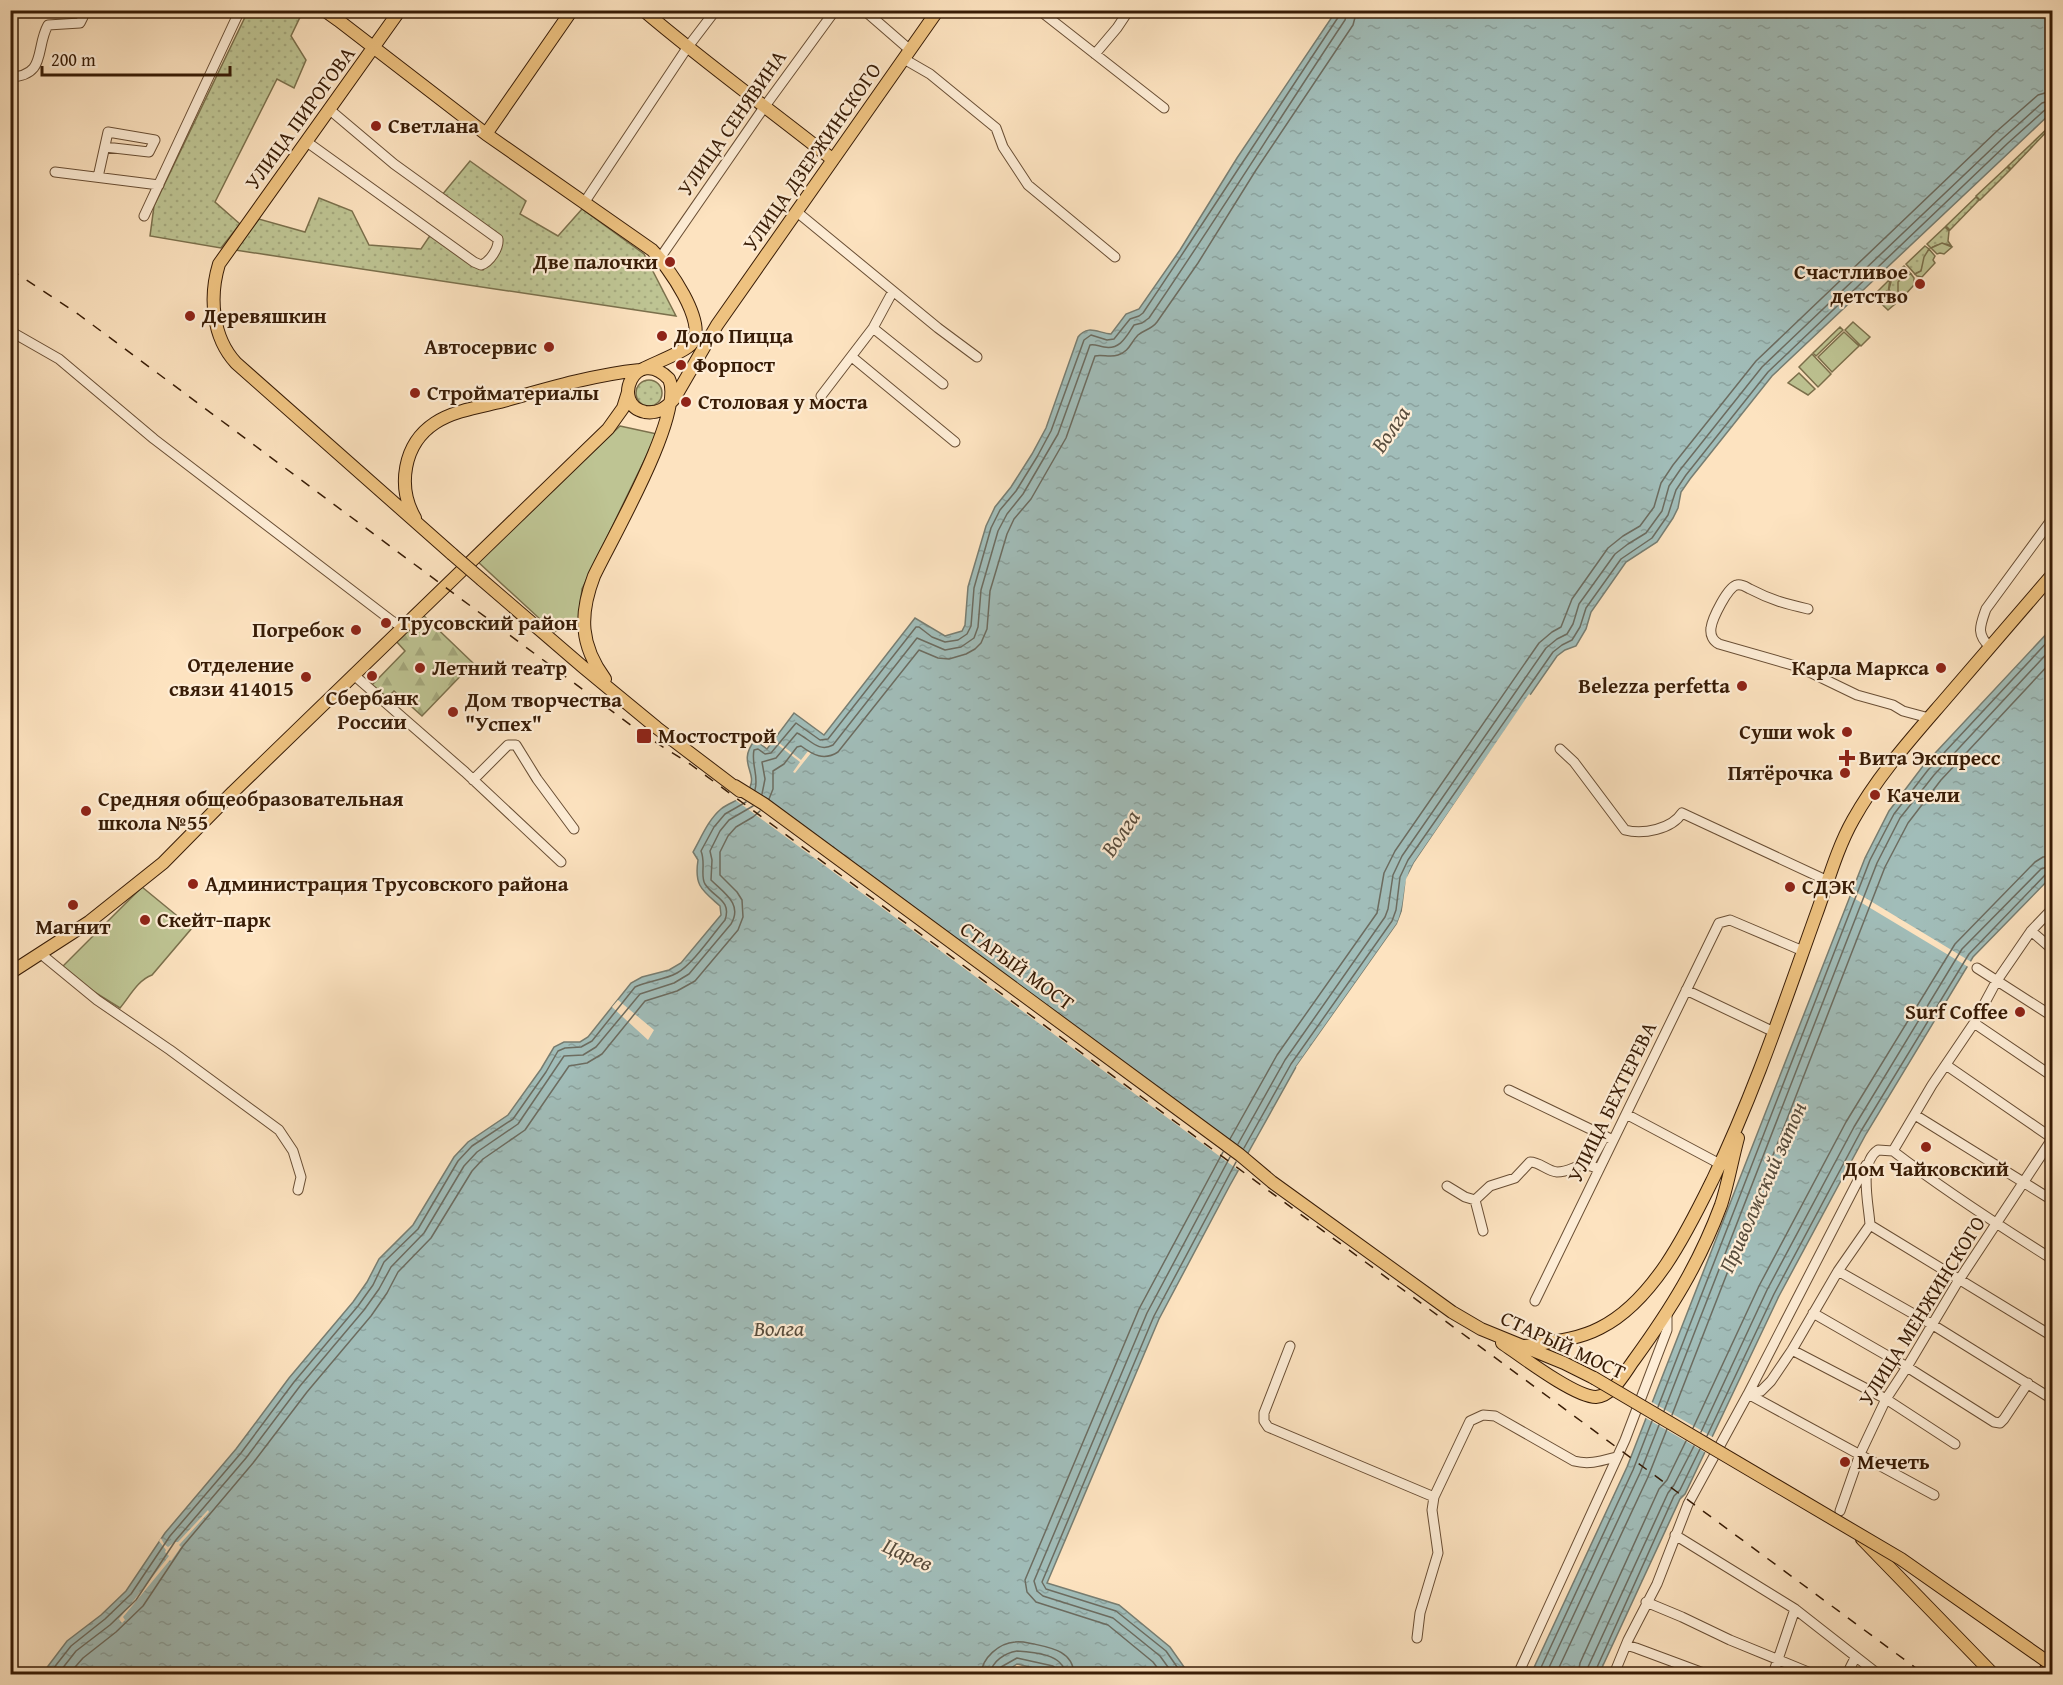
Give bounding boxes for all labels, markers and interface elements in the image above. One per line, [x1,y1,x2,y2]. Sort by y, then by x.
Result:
scale bar [42,39,230,77]
street label: УЛИЦА ПИРОГОВА [237,39,362,196]
street label: УЛИЦА СЕНЯВИНА [669,43,794,202]
text: 200 m [51,46,96,73]
street label: УЛИЦА ДЗЕРЖИНСКОГО [735,56,889,257]
place label: Светлана [388,110,479,141]
marker: Светлана [369,119,383,133]
place label: Две палочки [532,246,658,277]
marker: Две палочки [663,255,677,269]
place label: Счастливое детство [1794,256,1908,311]
marker: Счастливое детство [1913,277,1927,291]
place label: Деревяшкин [201,300,327,331]
marker: Деревяшкин [183,309,197,323]
place label: Додо Пицца [673,320,793,351]
marker: Додо Пицца [655,329,669,343]
place label: Автосервис [424,331,537,362]
marker: Автосервис [542,340,556,354]
place label: Форпост [693,349,776,380]
marker: Форпост [674,358,688,372]
place label: Стройматериалы [427,377,599,408]
marker: Стройматериалы [408,386,422,400]
place label: Столовая у моста [698,386,868,417]
marker: Столовая у моста [679,395,693,409]
water label: Волга [1362,399,1417,460]
place label: Трусовский район [398,607,578,638]
place label: Погребок [252,614,345,645]
marker: Трусовский район [379,616,393,630]
marker: Погребок [349,623,363,637]
place label: Отделение связи 414015 [169,649,294,704]
place label: Летний театр [432,652,567,683]
place label: Карла Маркса [1792,652,1929,683]
marker: Летний театр [413,661,427,675]
marker: Карла Маркса [1934,661,1948,675]
marker: Сбербанк России [365,669,379,683]
marker: Отделение связи 414015 [299,670,313,684]
place label: Belezza perfetta [1578,670,1730,701]
marker: Belezza perfetta [1735,679,1749,693]
place label: Сбербанк России [326,682,419,737]
place label: Дом творчества "Успех" [464,684,622,739]
marker: Дом творчества "Успех" [446,705,460,719]
place label: Суши wok [1739,716,1836,747]
place label: Мостострой [658,720,776,751]
marker: Суши wok [1840,725,1854,739]
marker: Мостострой [635,727,653,745]
place label: Вита Экспресс [1859,742,2001,773]
marker: Вита Экспресс [1840,751,1854,765]
place label: Пятёрочка [1728,757,1833,788]
marker: Пятёрочка [1838,766,1852,780]
place label: Качели [1887,779,1960,810]
place label: Средняя общеобразовательная школа №55 [98,783,404,838]
marker: Качели [1868,788,1882,802]
water label: Волга [1092,803,1147,864]
marker: Средняя общеобразовательная школа №55 [79,804,93,818]
place label: Администрация Трусовского района [205,868,569,899]
place label: СДЭК [1802,871,1855,902]
marker: Администрация Трусовского района [186,877,200,891]
marker: СДЭК [1783,880,1797,894]
marker: Магнит [66,898,80,912]
place label: Скейт-парк [157,904,271,935]
place label: Магнит [35,911,111,942]
marker: Скейт-парк [138,913,152,927]
street label: СТАРЫЙ МОСТ [954,913,1081,1018]
place label: Surf Coffee [1905,996,2008,1027]
marker: Surf Coffee [2013,1005,2027,1019]
street label: УЛИЦА БЕХТЕРЕВА [1559,1016,1664,1188]
water label: Приволжский затон [1710,1096,1814,1278]
marker: Дом Чайковский [1919,1140,1933,1154]
place label: Дом Чайковский [1842,1153,2009,1184]
street label: УЛИЦА МЕНЖИНСКОГО [1850,1210,1993,1412]
street label: СТАРЫЙ МОСТ [1496,1302,1631,1387]
water label: Волга [753,1312,804,1344]
place label: Мечеть [1857,1446,1930,1477]
marker: Мечеть [1838,1455,1852,1469]
water label: Царев [878,1529,938,1579]

